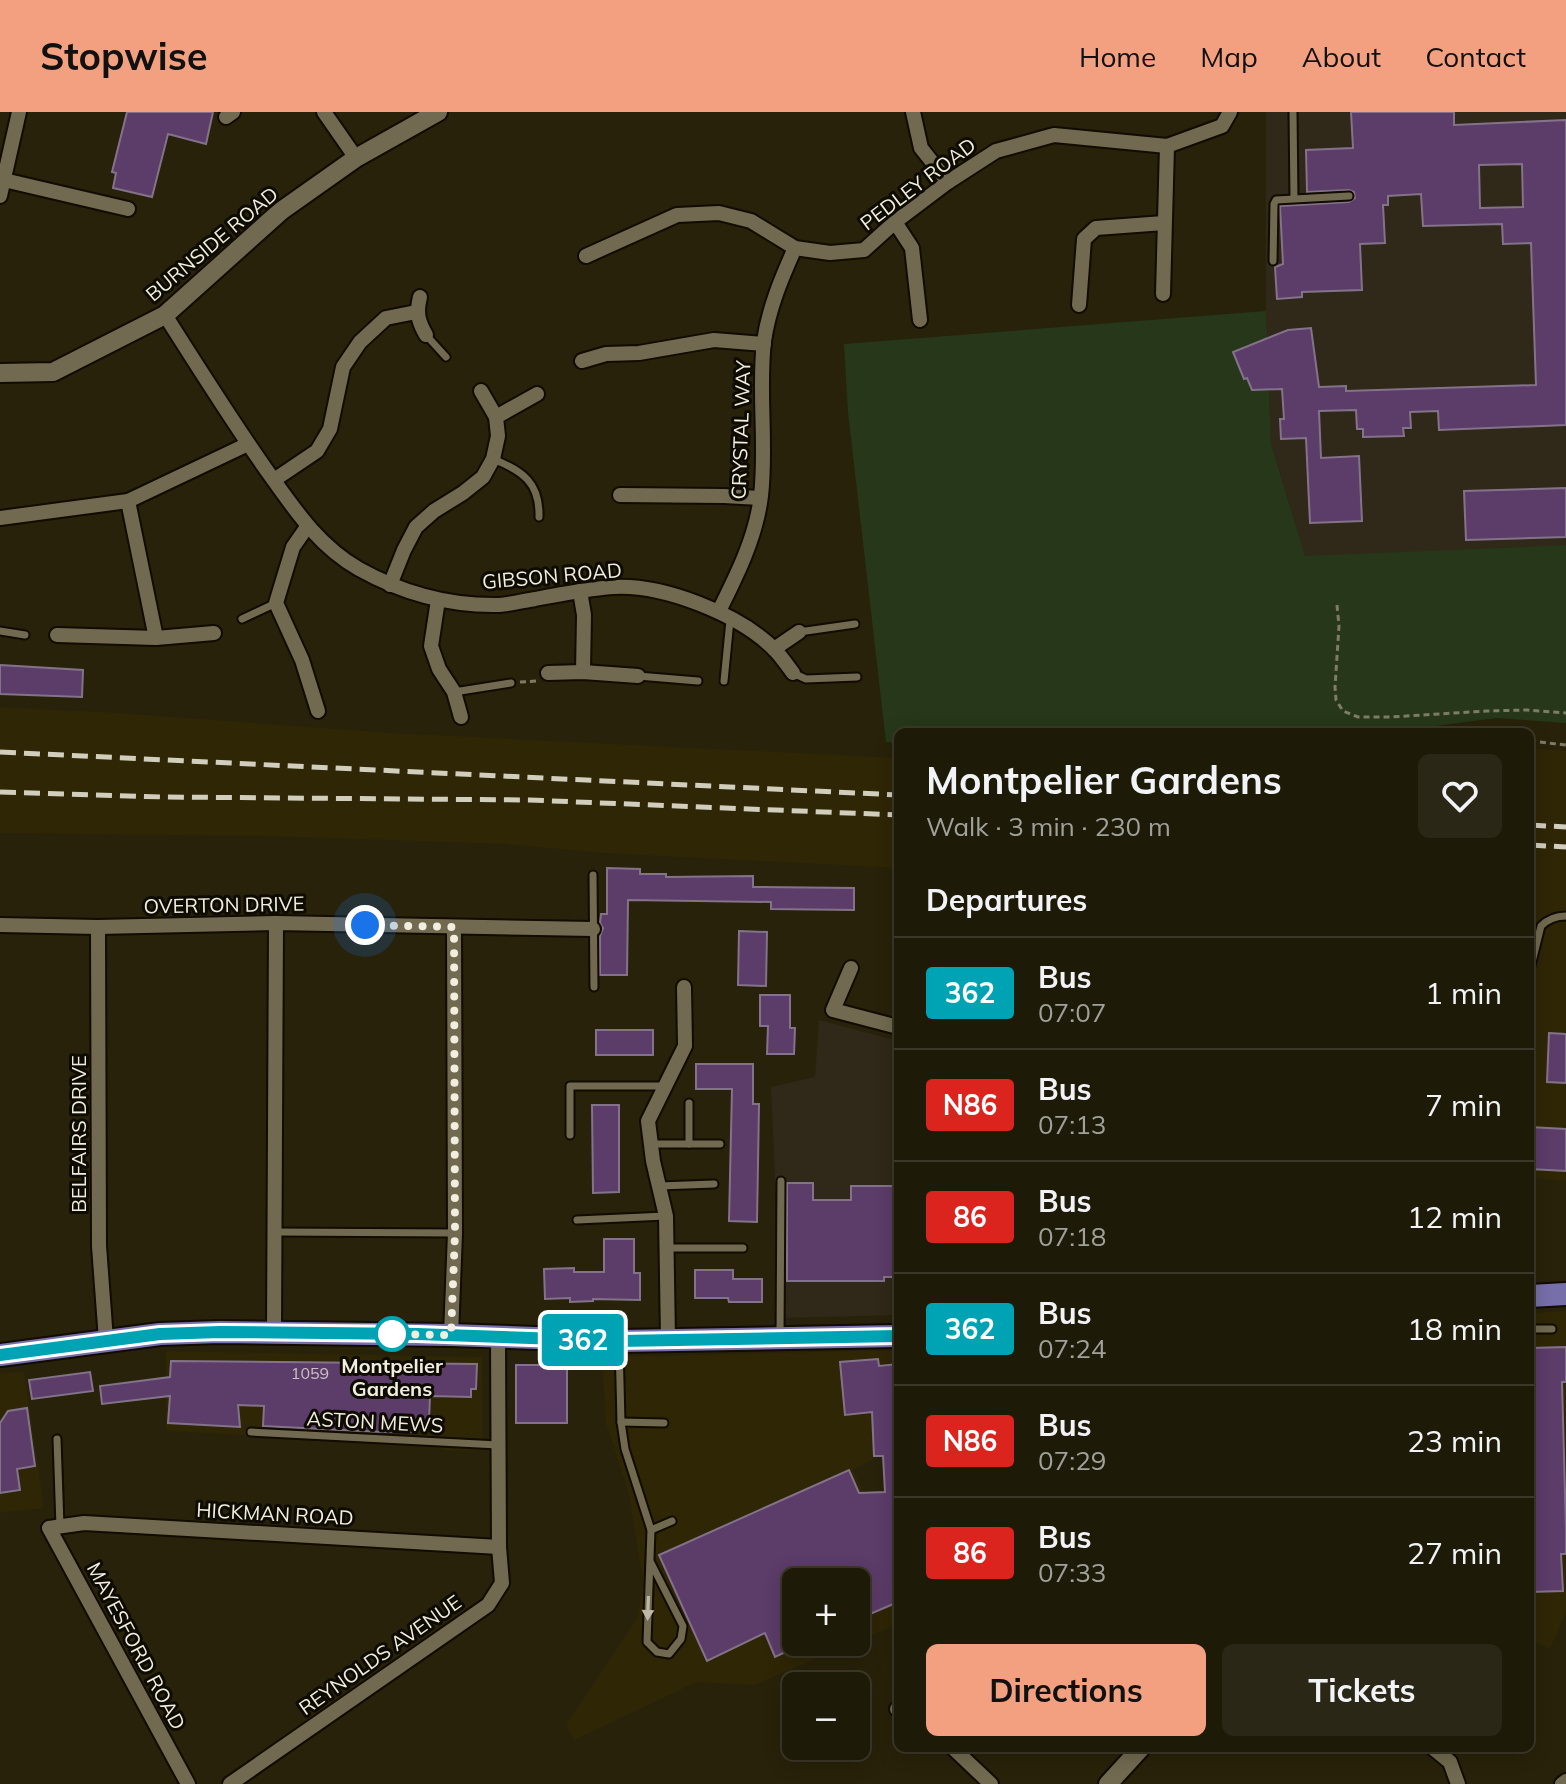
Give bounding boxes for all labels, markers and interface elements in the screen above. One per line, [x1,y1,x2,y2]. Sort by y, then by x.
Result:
text: Stopwise [40,32,208,80]
text: Home [1079,39,1156,74]
text: Map [1200,39,1258,74]
text: About [1302,39,1381,74]
text: Contact [1425,39,1526,74]
street label: PEDLEY ROAD [855,132,980,235]
street label: BURNSIDE ROAD [140,181,283,306]
street label: CRYSTAL WAY [726,359,755,500]
street label: GIBSON ROAD [481,557,623,594]
button: heart [1418,754,1502,838]
text: Montpelier Gardens [926,756,1282,804]
text: Walk · 3 min · 230 m [926,810,1171,843]
text: Departures [926,881,1087,919]
street label: OVERTON DRIVE [143,891,305,918]
your location [345,905,385,945]
text: Bus [1038,958,1092,996]
text: 1 min [1425,974,1502,1012]
text: 362 [945,975,995,1010]
text: 07:07 [1038,996,1106,1029]
street label: BELFAIRS DRIVE [66,1055,91,1213]
text: Bus [1038,1070,1092,1108]
text: 7 min [1425,1086,1502,1124]
text: N86 [943,1087,997,1122]
text: 07:13 [1038,1108,1106,1141]
text: Bus [1038,1182,1092,1220]
text: 12 min [1407,1198,1502,1236]
text: 86 [953,1199,987,1234]
text: 07:18 [1038,1220,1106,1253]
text: Bus [1038,1294,1092,1332]
text: 18 min [1407,1310,1502,1348]
text: 362 [945,1311,995,1346]
line badge: 362 [537,1314,629,1366]
marker: Montpelier Gardens [375,1317,409,1351]
text: 362 [558,1322,608,1357]
text: 07:24 [1038,1332,1106,1365]
place label: Montpelier Gardens [341,1353,443,1401]
house number: 1059 [291,1363,329,1383]
street label: ASTON MEWS [306,1405,444,1438]
text: Bus [1038,1406,1092,1444]
text: 23 min [1407,1422,1502,1460]
text: N86 [943,1423,997,1458]
text: 07:29 [1038,1444,1106,1477]
street label: HICKMAN ROAD [196,1497,354,1530]
text: Bus [1038,1518,1092,1556]
text: 27 min [1407,1534,1502,1572]
text: 86 [953,1535,987,1570]
text: 07:33 [1038,1556,1106,1589]
street label: MAYESFORD ROAD [82,1558,191,1734]
map controls [782,1568,870,1760]
button: + [782,1568,870,1656]
street label: REYNOLDS AVENUE [294,1589,466,1720]
one-way arrow [642,1596,655,1621]
button: Directions [926,1644,1206,1736]
button: Tickets [1222,1644,1502,1736]
button: − [782,1672,870,1760]

